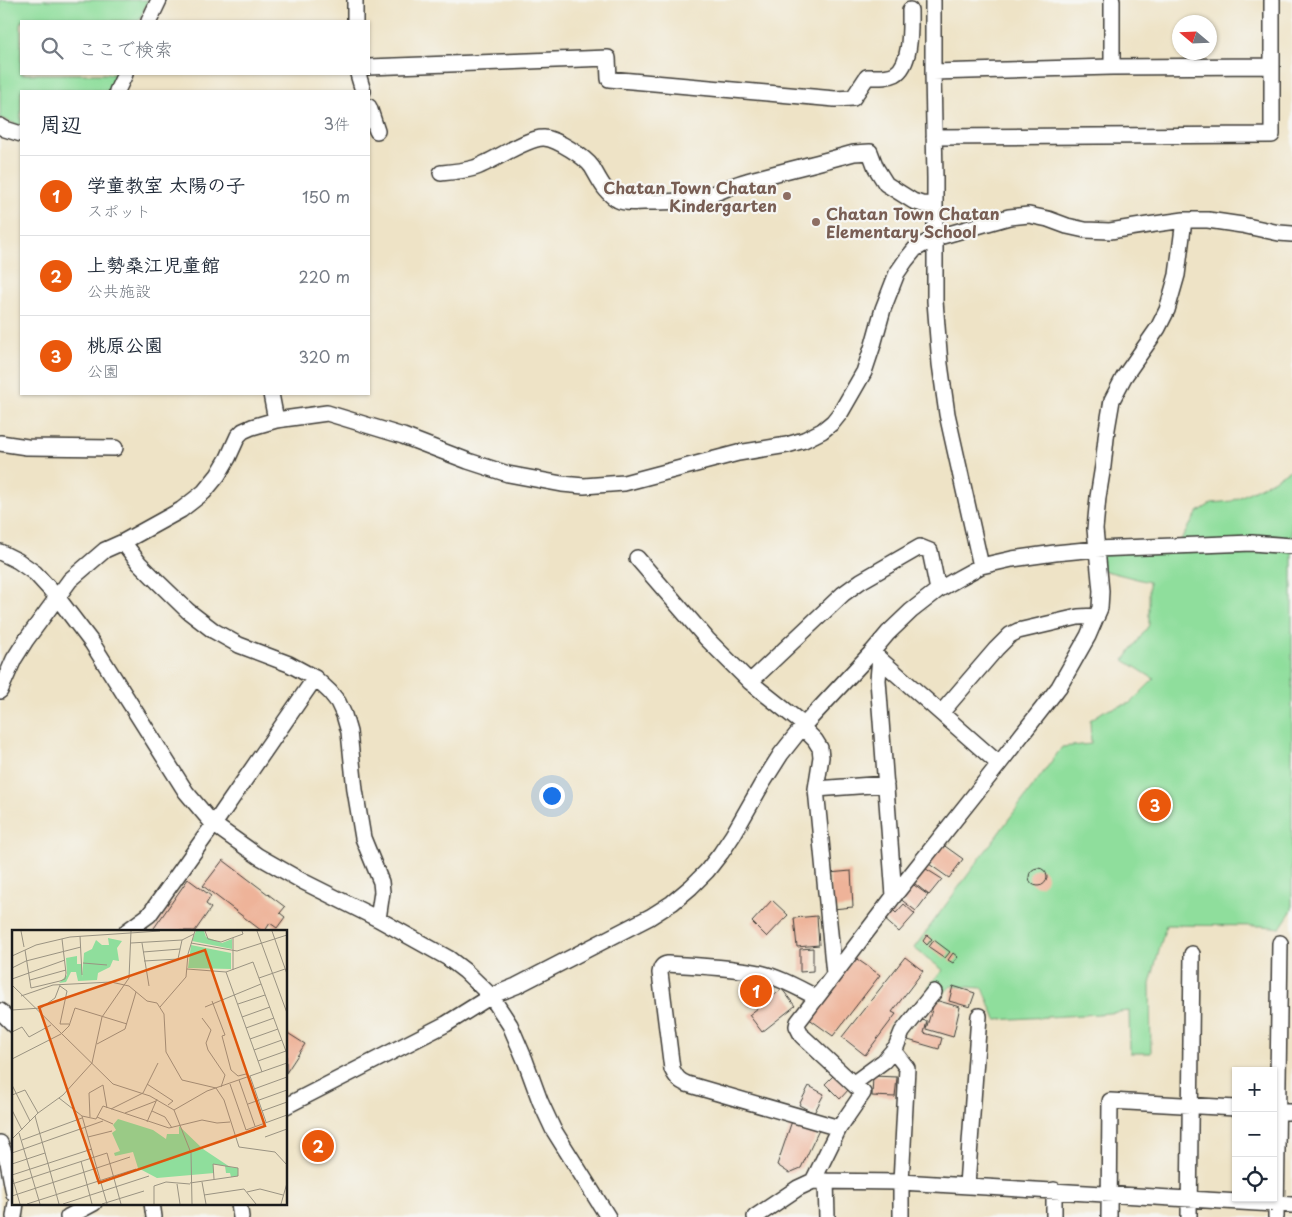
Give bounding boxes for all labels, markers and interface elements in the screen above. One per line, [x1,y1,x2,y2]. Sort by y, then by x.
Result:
north arrow [1172,15,1217,60]
search box [20,20,370,75]
icon: search [38,34,66,62]
text: ここで検索 [78,34,173,62]
text: 周辺 [40,107,82,139]
text: 3件 [323,111,350,135]
text: 学童教室 太陽の子 [87,170,245,198]
place label: Chatan Town Chatan Kindergarten [603,175,777,217]
text: 1 [52,184,60,208]
text: 150 m [302,184,350,208]
marker: Chatan Town Chatan Kindergarten [781,190,793,202]
text: スポット [87,198,151,222]
place label: Chatan Town Chatan Elementary School [826,201,1000,243]
marker: Chatan Town Chatan Elementary School [810,216,822,228]
text: 上勢桑江児童館 [87,250,220,278]
text: 2 [50,264,62,288]
text: 220 m [299,264,350,288]
text: 公共施設 [87,278,151,302]
text: 桃原公園 [87,330,163,358]
text: 3 [51,344,61,368]
text: 320 m [299,344,350,368]
text: 公園 [87,358,119,382]
your location [539,783,565,809]
pin: 3 [1139,786,1171,824]
inset map [12,930,288,1204]
pin: 1 [740,972,772,1010]
map controls [1232,1067,1277,1202]
button: + [1232,1067,1277,1112]
button: − [1232,1112,1277,1157]
pin: 2 [302,1127,334,1165]
button: locate [1232,1157,1277,1202]

